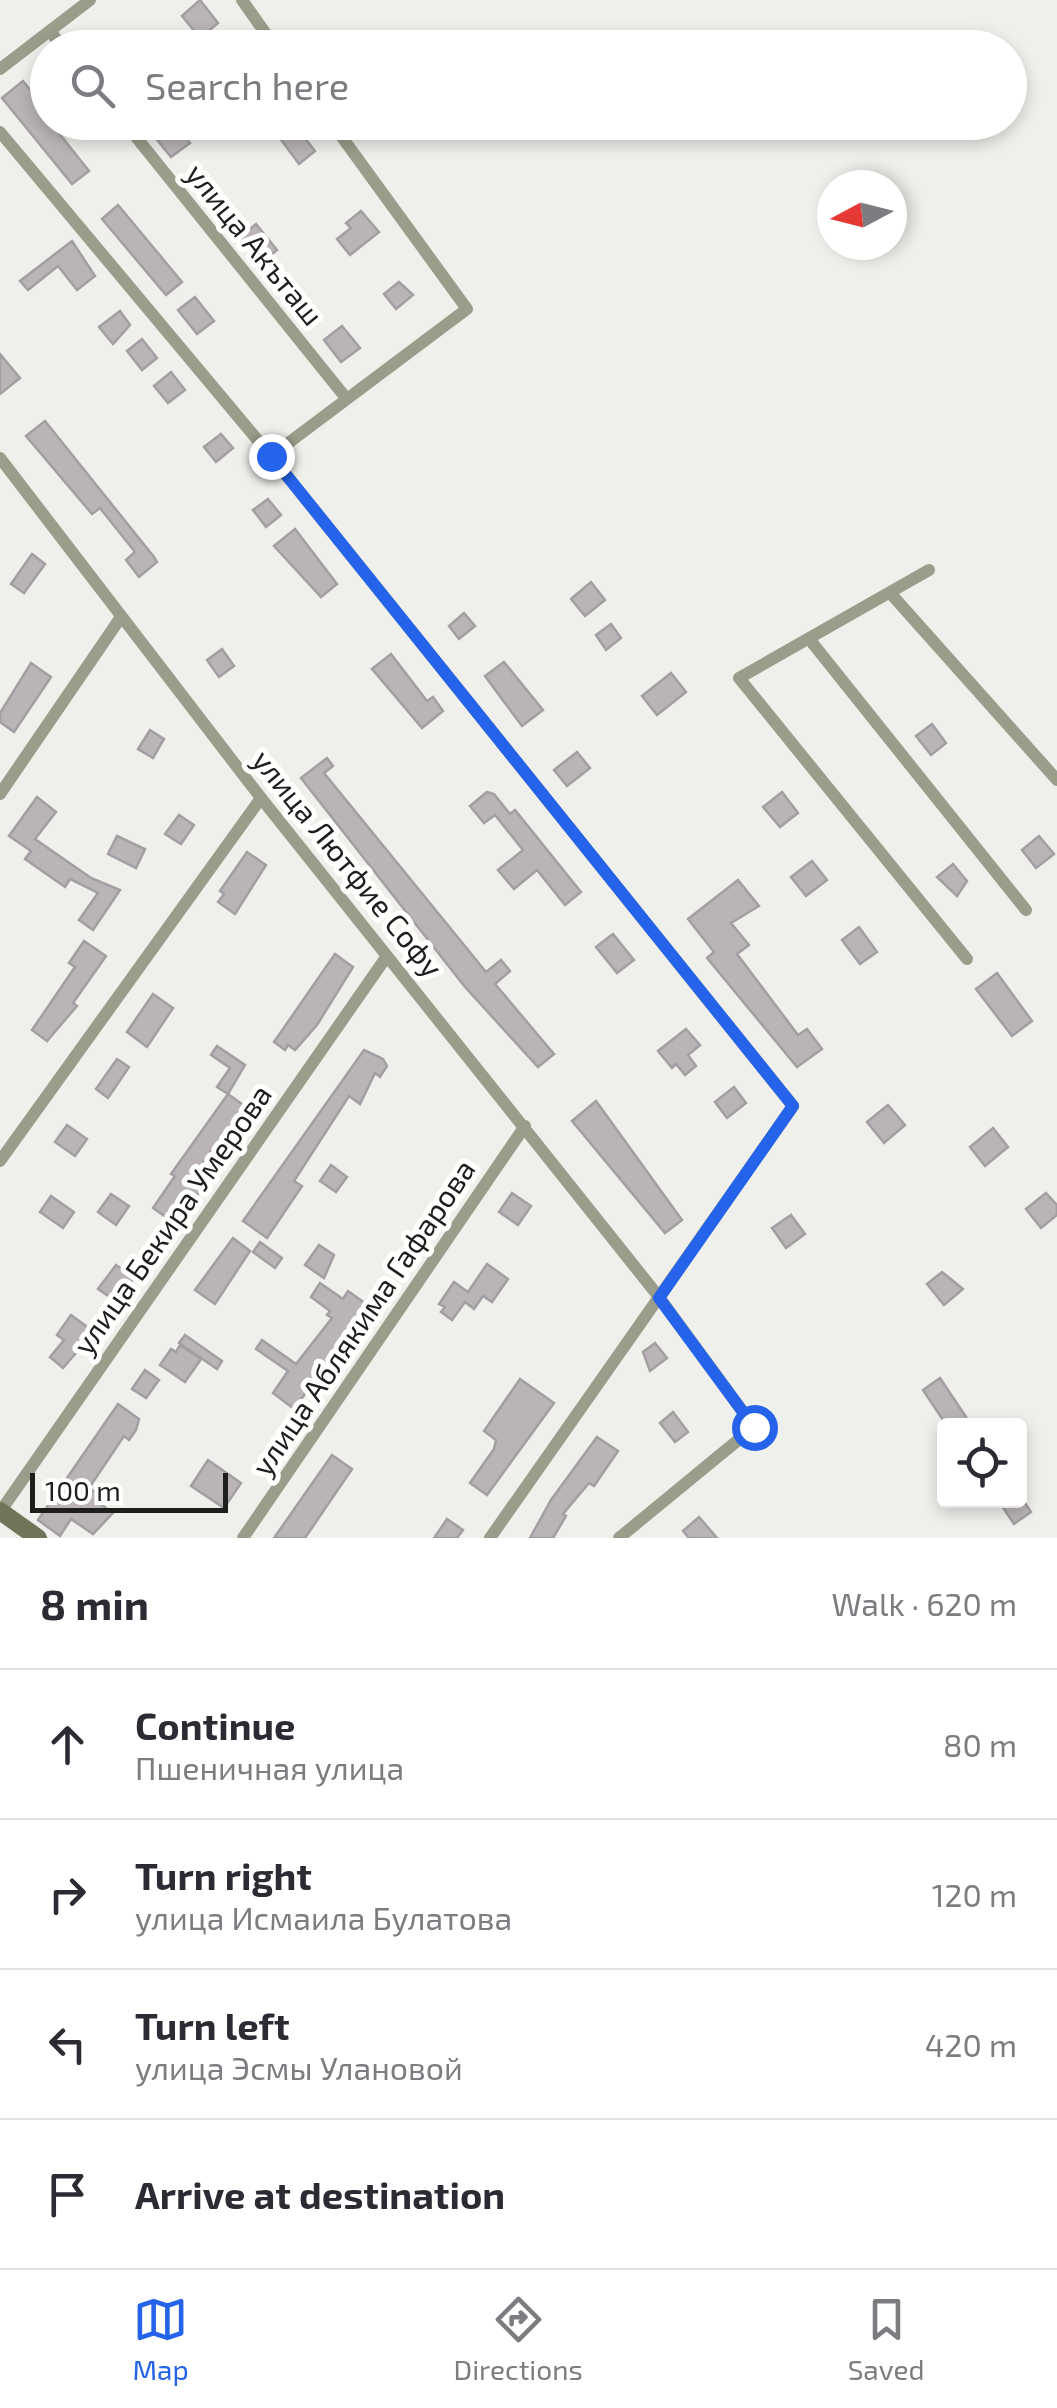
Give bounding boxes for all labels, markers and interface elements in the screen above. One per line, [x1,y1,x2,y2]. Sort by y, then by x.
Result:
search box [30,30,1027,140]
icon: search [65,58,120,113]
text: Search here [145,62,349,108]
street label: улица Акъташ [179,156,332,333]
north arrow [817,170,907,260]
route end [249,434,295,480]
street label: улица Лютфие Софу [245,742,451,984]
street label: улица Бекира Умерова [64,1077,279,1361]
street label: улица Аблякима Гафарова [243,1152,483,1482]
route start [732,1405,778,1451]
map controls [937,1418,1027,1508]
button: locate [937,1418,1027,1508]
scale bar [30,1468,228,1512]
text: 100 m [45,1473,121,1507]
text: 8 min [40,1578,149,1628]
text: Walk · 620 m [831,1584,1017,1622]
text: Continue [135,1702,295,1748]
icon: ahead [40,1717,95,1772]
text: 80 m [943,1725,1017,1763]
text: Пшеничная улица [135,1748,404,1786]
text: Turn right [135,1852,312,1898]
icon: right [40,1867,95,1922]
text: 120 m [932,1875,1017,1913]
text: улица Исмаила Булатова [135,1898,512,1936]
text: Turn left [135,2002,290,2048]
icon: left [40,2017,95,2072]
text: 420 m [925,2025,1017,2063]
text: улица Эсмы Улановой [135,2048,463,2086]
icon: arrive [40,2167,95,2222]
text: Arrive at destination [135,2171,505,2217]
tab: Map [132,2292,189,2386]
tab: Directions [454,2292,583,2386]
tab: Saved [848,2292,925,2386]

